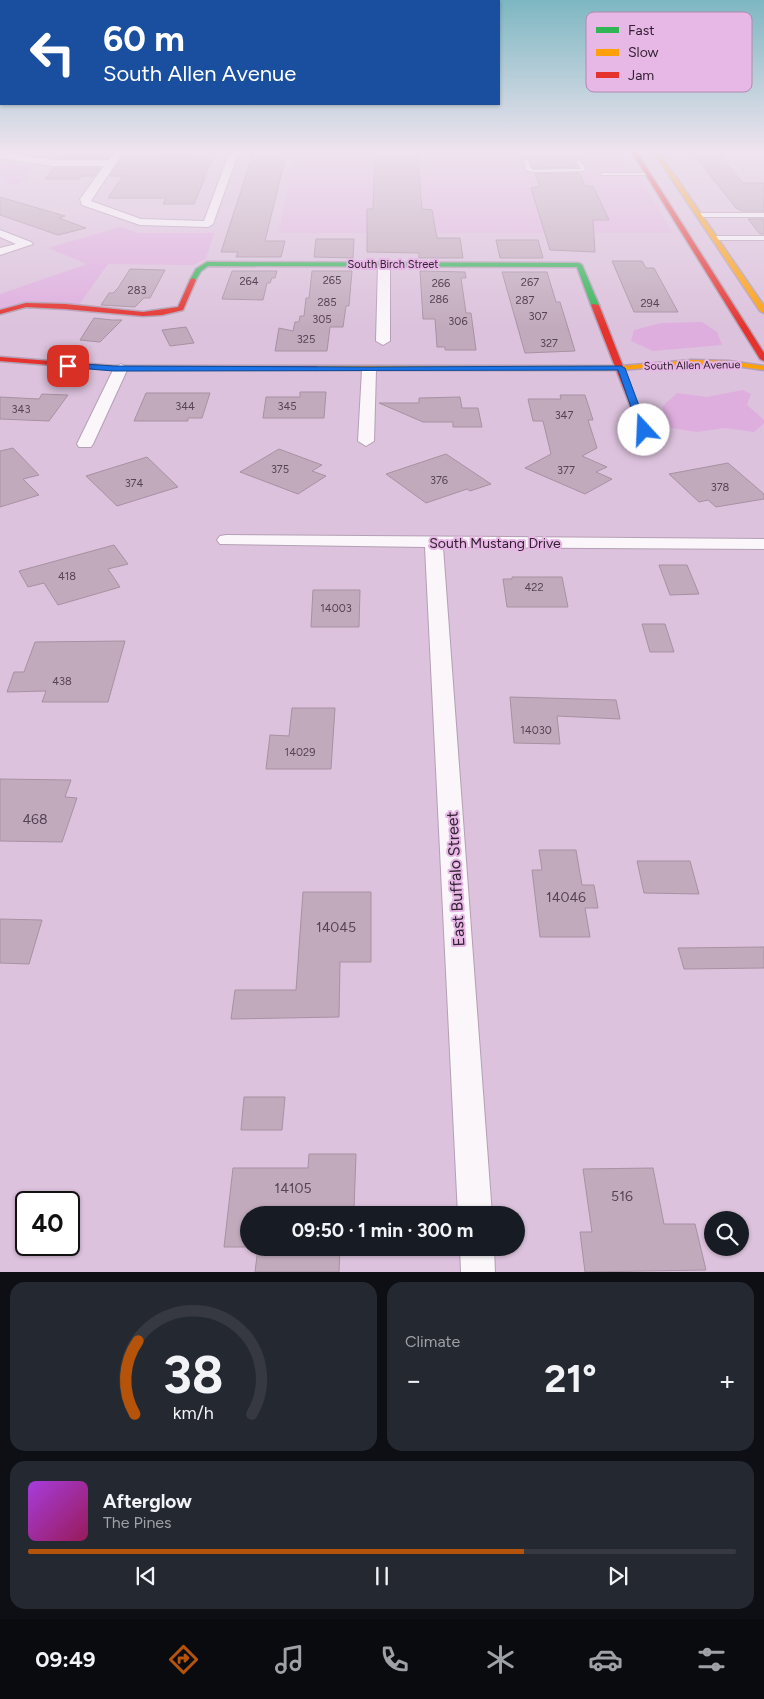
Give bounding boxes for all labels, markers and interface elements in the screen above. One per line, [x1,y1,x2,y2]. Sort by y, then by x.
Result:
legend [586,12,752,92]
text: 60 m [103,18,185,60]
icon: left [20,20,85,85]
text: Fast [628,22,654,39]
text: Slow [628,44,659,61]
text: South Allen Avenue [103,60,296,87]
text: Jam [628,67,654,84]
street label: South Birch Street [348,258,438,271]
house number: 265 [323,274,341,287]
house number: 264 [239,275,259,288]
house number: 267 [521,276,539,289]
house number: 266 [432,277,450,290]
house number: 283 [128,284,146,297]
house number: 286 [429,293,449,306]
house number: 287 [516,294,534,307]
house number: 285 [317,296,337,309]
house number: 294 [640,297,660,310]
house number: 307 [529,310,548,323]
house number: 305 [312,313,332,326]
house number: 306 [448,315,468,328]
house number: 325 [297,333,315,346]
house number: 327 [540,337,558,350]
pin [47,345,89,387]
icon: arrive [54,352,82,380]
street label: South Allen Avenue [644,358,740,373]
house number: 344 [175,400,195,413]
house number: 345 [277,400,297,413]
house number: 343 [12,403,30,416]
position arrow [617,403,669,455]
house number: 347 [555,409,573,422]
house number: 375 [271,463,289,476]
house number: 377 [557,464,575,477]
house number: 376 [430,474,448,487]
house number: 374 [125,477,144,490]
house number: 378 [711,481,730,494]
street label: South Mustang Drive [429,535,561,552]
house number: 418 [58,570,76,583]
house number: 422 [524,581,544,594]
house number: 14003 [320,602,352,615]
house number: 438 [52,675,72,688]
house number: 14030 [520,724,552,737]
house number: 14029 [285,746,315,759]
house number: 468 [22,811,48,828]
street label: East Buffalo Street [442,811,469,947]
house number: 14046 [546,889,586,906]
house number: 14045 [316,919,356,936]
house number: 14105 [274,1180,312,1197]
house number: 516 [611,1188,633,1205]
speed limit sign: 40 [15,1191,80,1256]
map controls [704,1211,749,1256]
button: search [704,1211,749,1256]
text: 09:50 · 1 min · 300 m [292,1219,473,1242]
text: Climate [405,1332,460,1351]
text: 38 [163,1344,224,1406]
text: 21° [544,1356,597,1402]
text: − [405,1363,422,1397]
text: + [719,1363,736,1397]
text: km/h [173,1402,214,1423]
text: Afterglow [103,1490,192,1513]
text: The Pines [103,1513,172,1532]
icon: previous [132,1562,160,1590]
icon: pause [368,1562,396,1590]
icon: next [604,1562,632,1590]
icon: directions [166,1642,201,1677]
icon: music [272,1642,307,1677]
icon: phone [377,1642,412,1677]
icon: climate [483,1642,518,1677]
icon: car [588,1642,623,1677]
icon: filters [694,1642,729,1677]
text: 09:49 [35,1646,96,1673]

